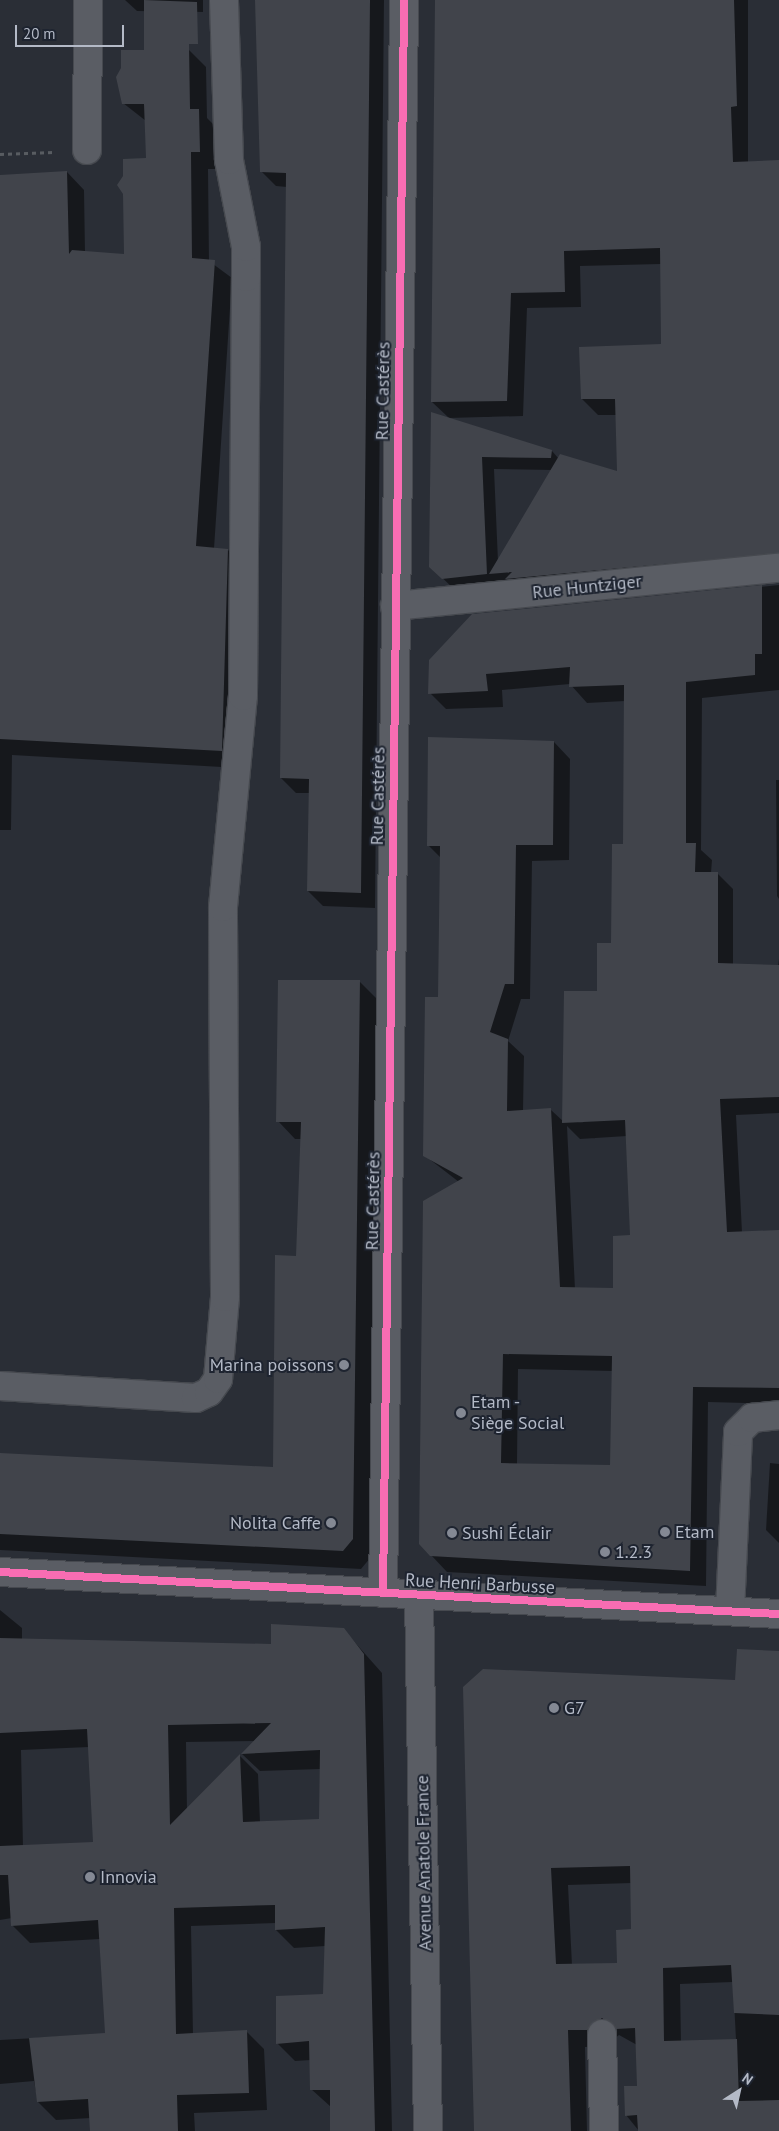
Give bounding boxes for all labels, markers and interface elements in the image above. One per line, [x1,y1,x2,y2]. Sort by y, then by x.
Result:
scale bar [18,15,126,47]
text: 20 m [23,24,56,43]
street label: Rue Castérès [371,342,395,440]
street label: Rue Huntziger [531,571,643,603]
street label: Rue Castérès [366,747,390,845]
street label: Rue Castérès [361,1152,385,1250]
place label: Marina poissons [210,1354,334,1376]
marker: Marina poissons [338,1359,350,1371]
place label: Etam - Siège Social [471,1392,564,1435]
marker: Etam - Siège Social [455,1407,467,1419]
place label: Nolita Caffe [230,1512,321,1534]
marker: Nolita Caffe [325,1517,337,1529]
place label: Etam [675,1521,714,1543]
place label: Sushi Éclair [462,1522,551,1544]
marker: Etam [659,1526,671,1538]
marker: Sushi Éclair [446,1527,458,1539]
place label: 1.2.3 [615,1541,652,1563]
marker: 1.2.3 [599,1546,611,1558]
street label: Rue Henri Barbusse [404,1569,556,1599]
place label: G7 [564,1697,585,1719]
marker: G7 [548,1702,560,1714]
street label: Avenue Anatole France [412,1775,436,1951]
place label: Innovia [100,1866,157,1888]
marker: Innovia [84,1871,96,1883]
north arrow [714,2066,764,2116]
text: N [739,2069,757,2089]

